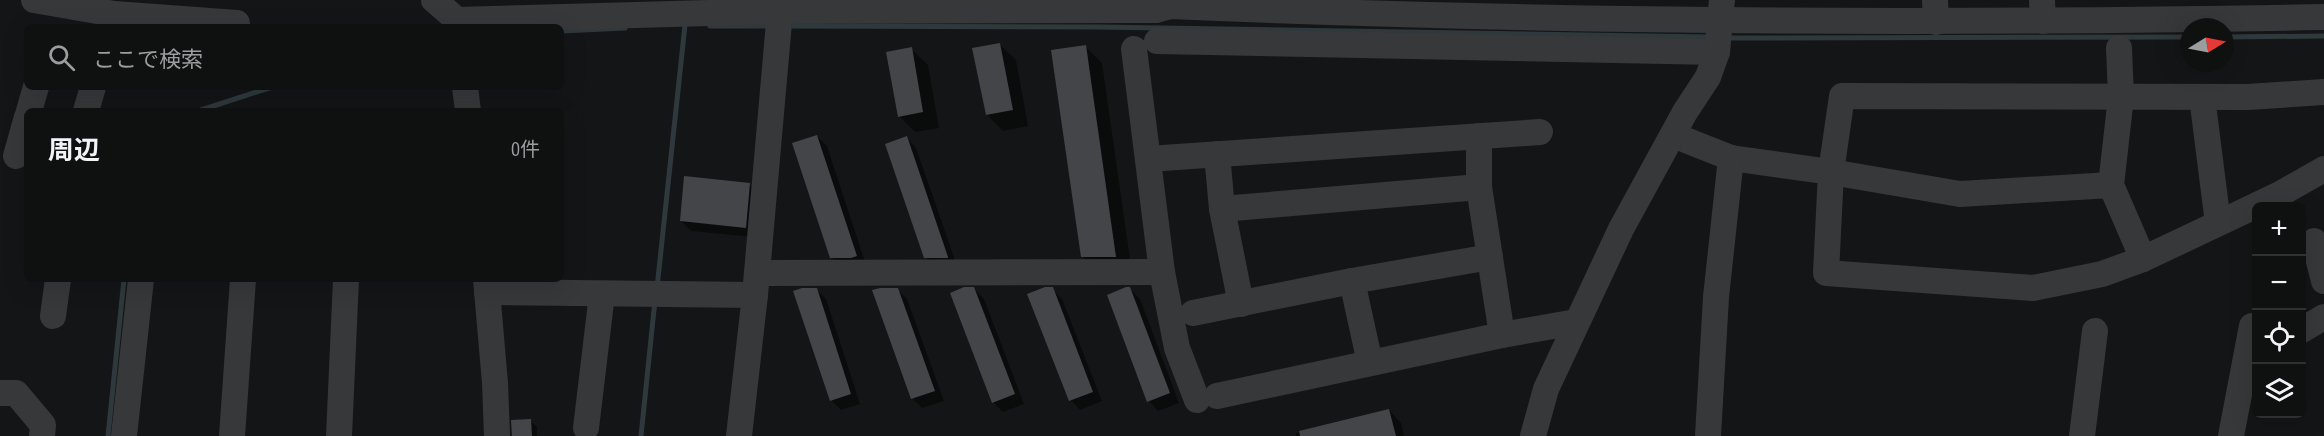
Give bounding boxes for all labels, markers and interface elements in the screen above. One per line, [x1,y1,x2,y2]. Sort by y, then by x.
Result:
north arrow [2180,18,2234,72]
search box [24,24,564,90]
icon: search [45,41,78,74]
text: ここで検索 [93,45,203,73]
text: 周辺 [48,133,100,166]
text: 0件 [511,136,540,162]
map controls [2252,202,2306,418]
button: + [2252,202,2306,256]
button: − [2252,256,2306,310]
button: locate [2252,310,2306,364]
button: layers [2252,364,2306,418]

